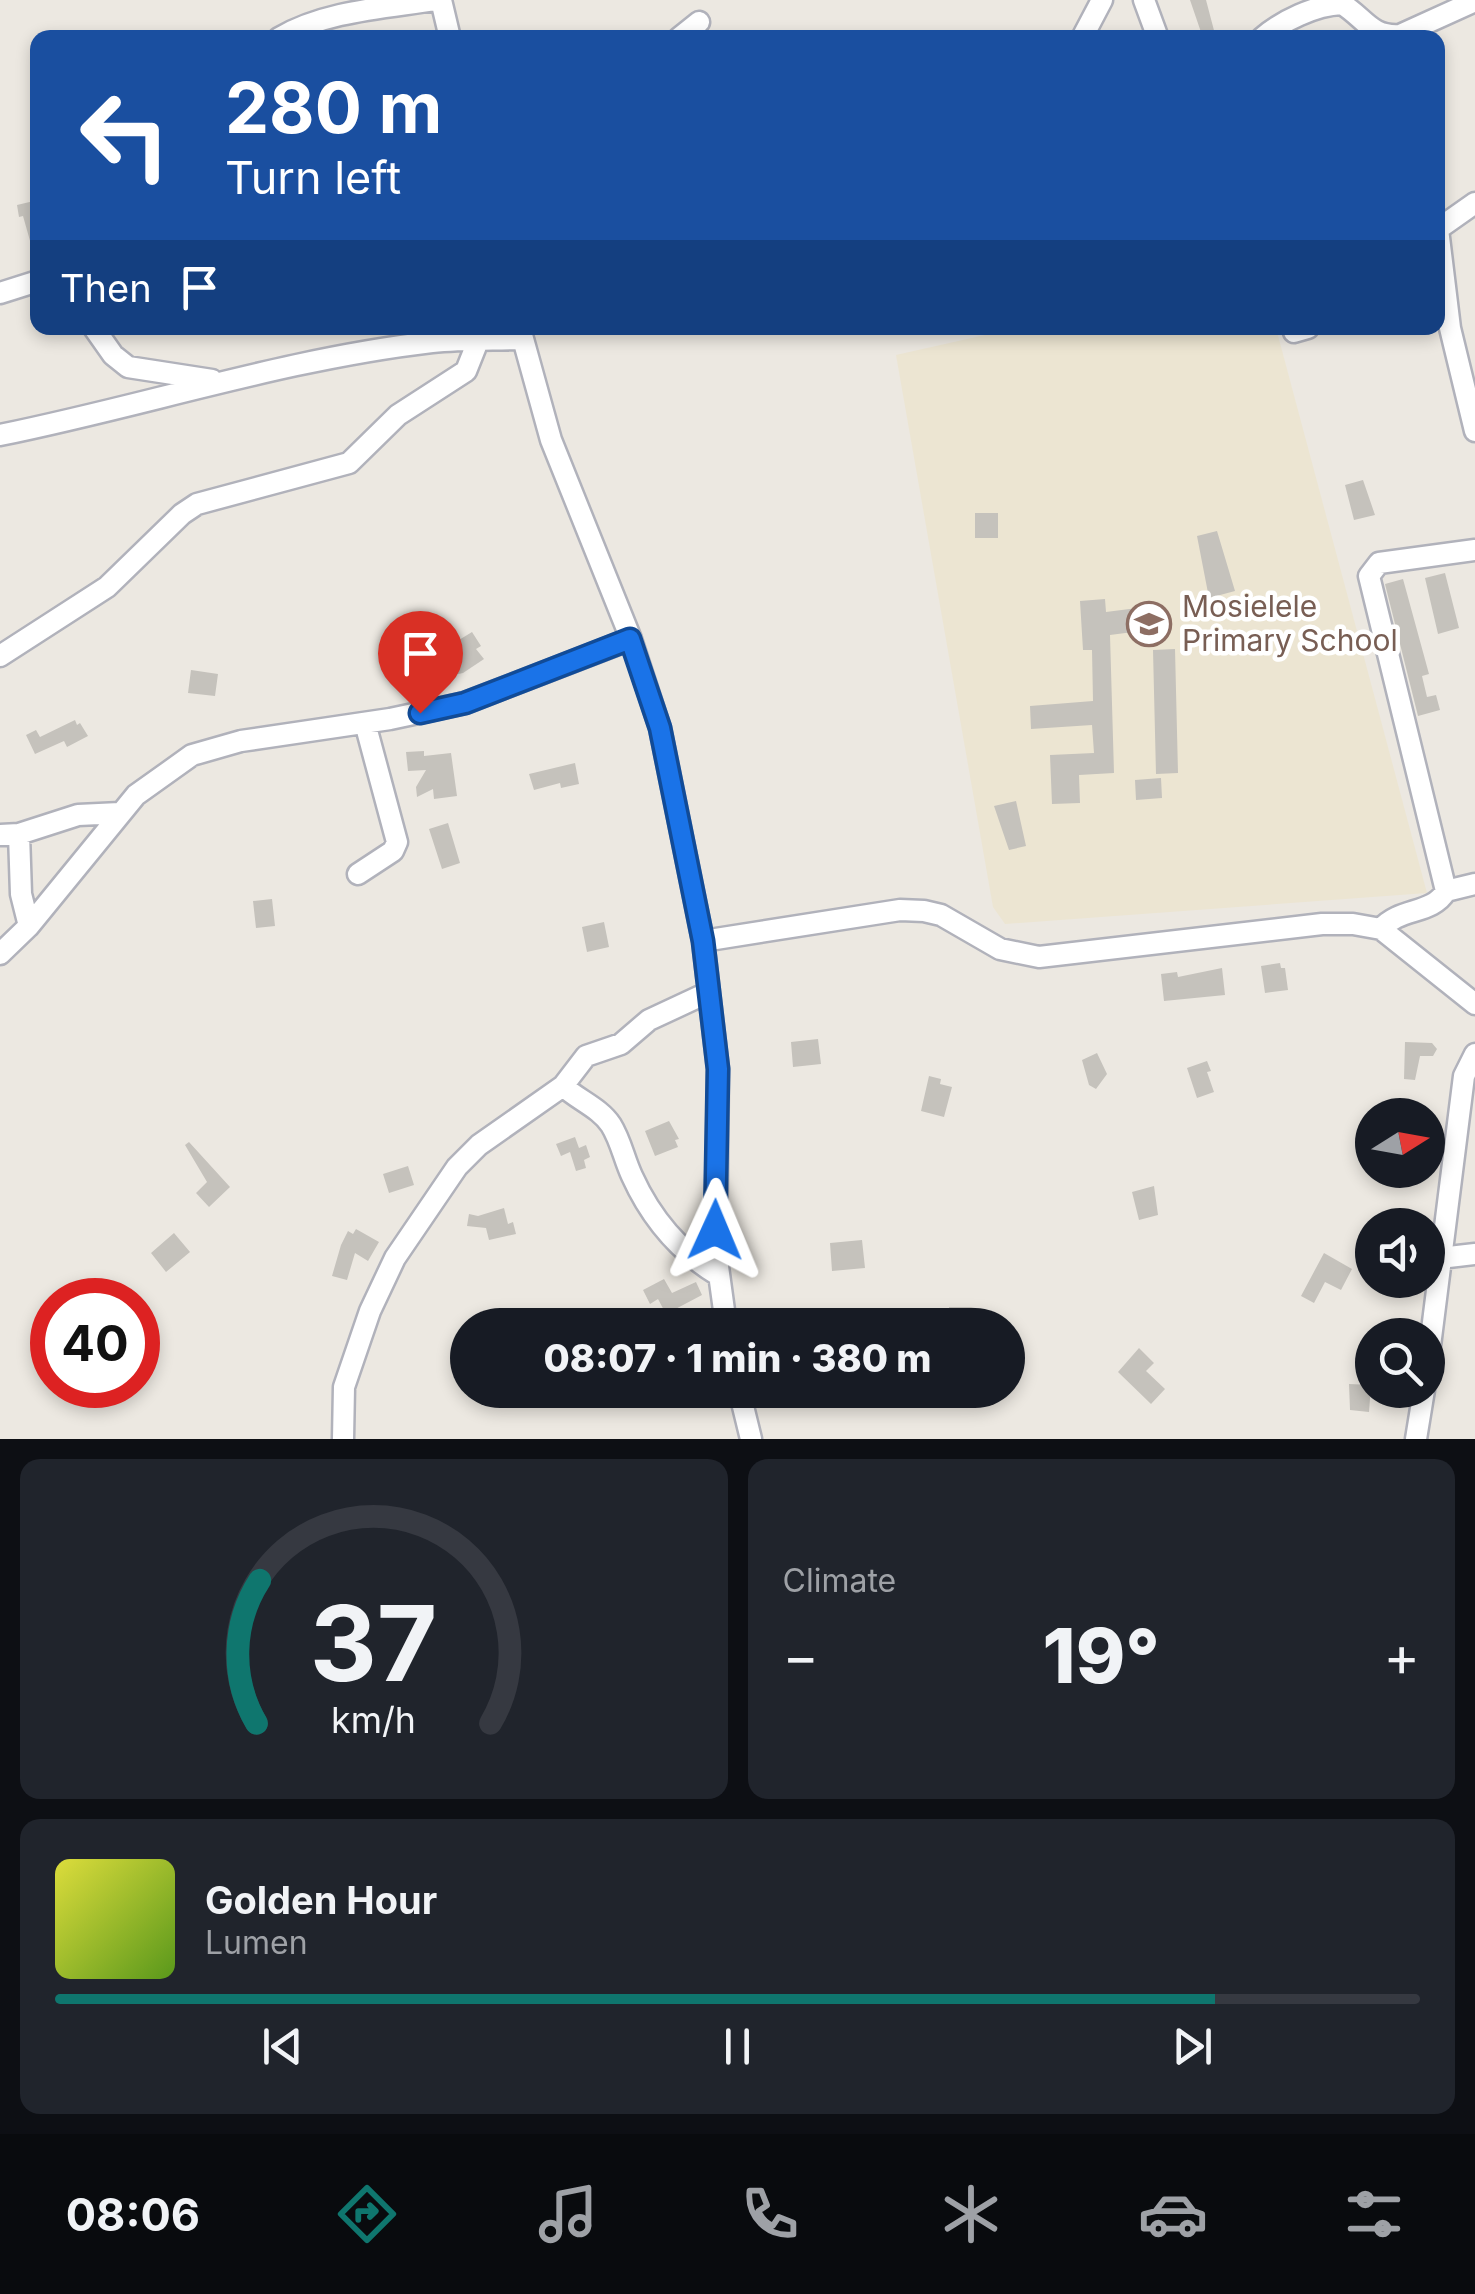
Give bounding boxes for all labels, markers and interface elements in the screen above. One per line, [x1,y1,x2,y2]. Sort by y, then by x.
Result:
text: 280 m [225,65,442,150]
icon: left [60,70,190,200]
text: Turn left [225,150,401,205]
icon: arrive [172,260,227,315]
text: Then [60,265,152,311]
place label: Mosielele Primary School [1182,588,1398,658]
school or university icon: Mosielele Primary School [1126,601,1172,647]
pin [378,611,463,714]
icon: arrive [393,626,448,681]
north arrow [1355,1098,1445,1188]
map controls [1355,1098,1445,1408]
position arrow [663,1178,767,1282]
button: sound [1355,1208,1445,1298]
speed limit sign: 40 [30,1278,160,1408]
button: search [1355,1318,1445,1408]
text: 08:07 · 1 min · 380 m [543,1335,932,1381]
text: Climate [783,1561,896,1600]
text: 37 [310,1580,438,1706]
text: 19° [1043,1610,1160,1701]
text: − [783,1623,819,1689]
text: + [1384,1623,1420,1689]
text: km/h [331,1698,416,1742]
text: Golden Hour [205,1877,437,1923]
text: Lumen [205,1923,308,1962]
icon: previous [255,2019,310,2074]
icon: pause [710,2019,765,2074]
icon: next [1165,2019,1220,2074]
icon: directions [332,2179,402,2249]
icon: music [533,2179,603,2249]
icon: phone [735,2179,805,2249]
icon: climate [936,2179,1006,2249]
icon: car [1138,2179,1208,2249]
icon: filters [1339,2179,1409,2249]
text: 08:06 [66,2187,200,2242]

